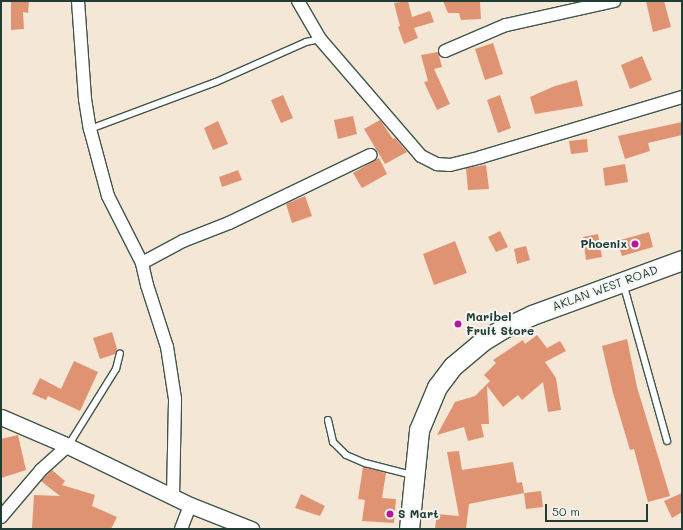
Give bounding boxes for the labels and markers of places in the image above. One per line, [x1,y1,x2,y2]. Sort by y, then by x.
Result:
place label: Phoenix [580,237,627,251]
marker: Phoenix [630,239,640,249]
place label: Maribel Fruit Store [466,310,534,338]
marker: Maribel Fruit Store [453,319,463,329]
place label: S Mart [398,507,438,521]
marker: S Mart [385,509,395,519]

